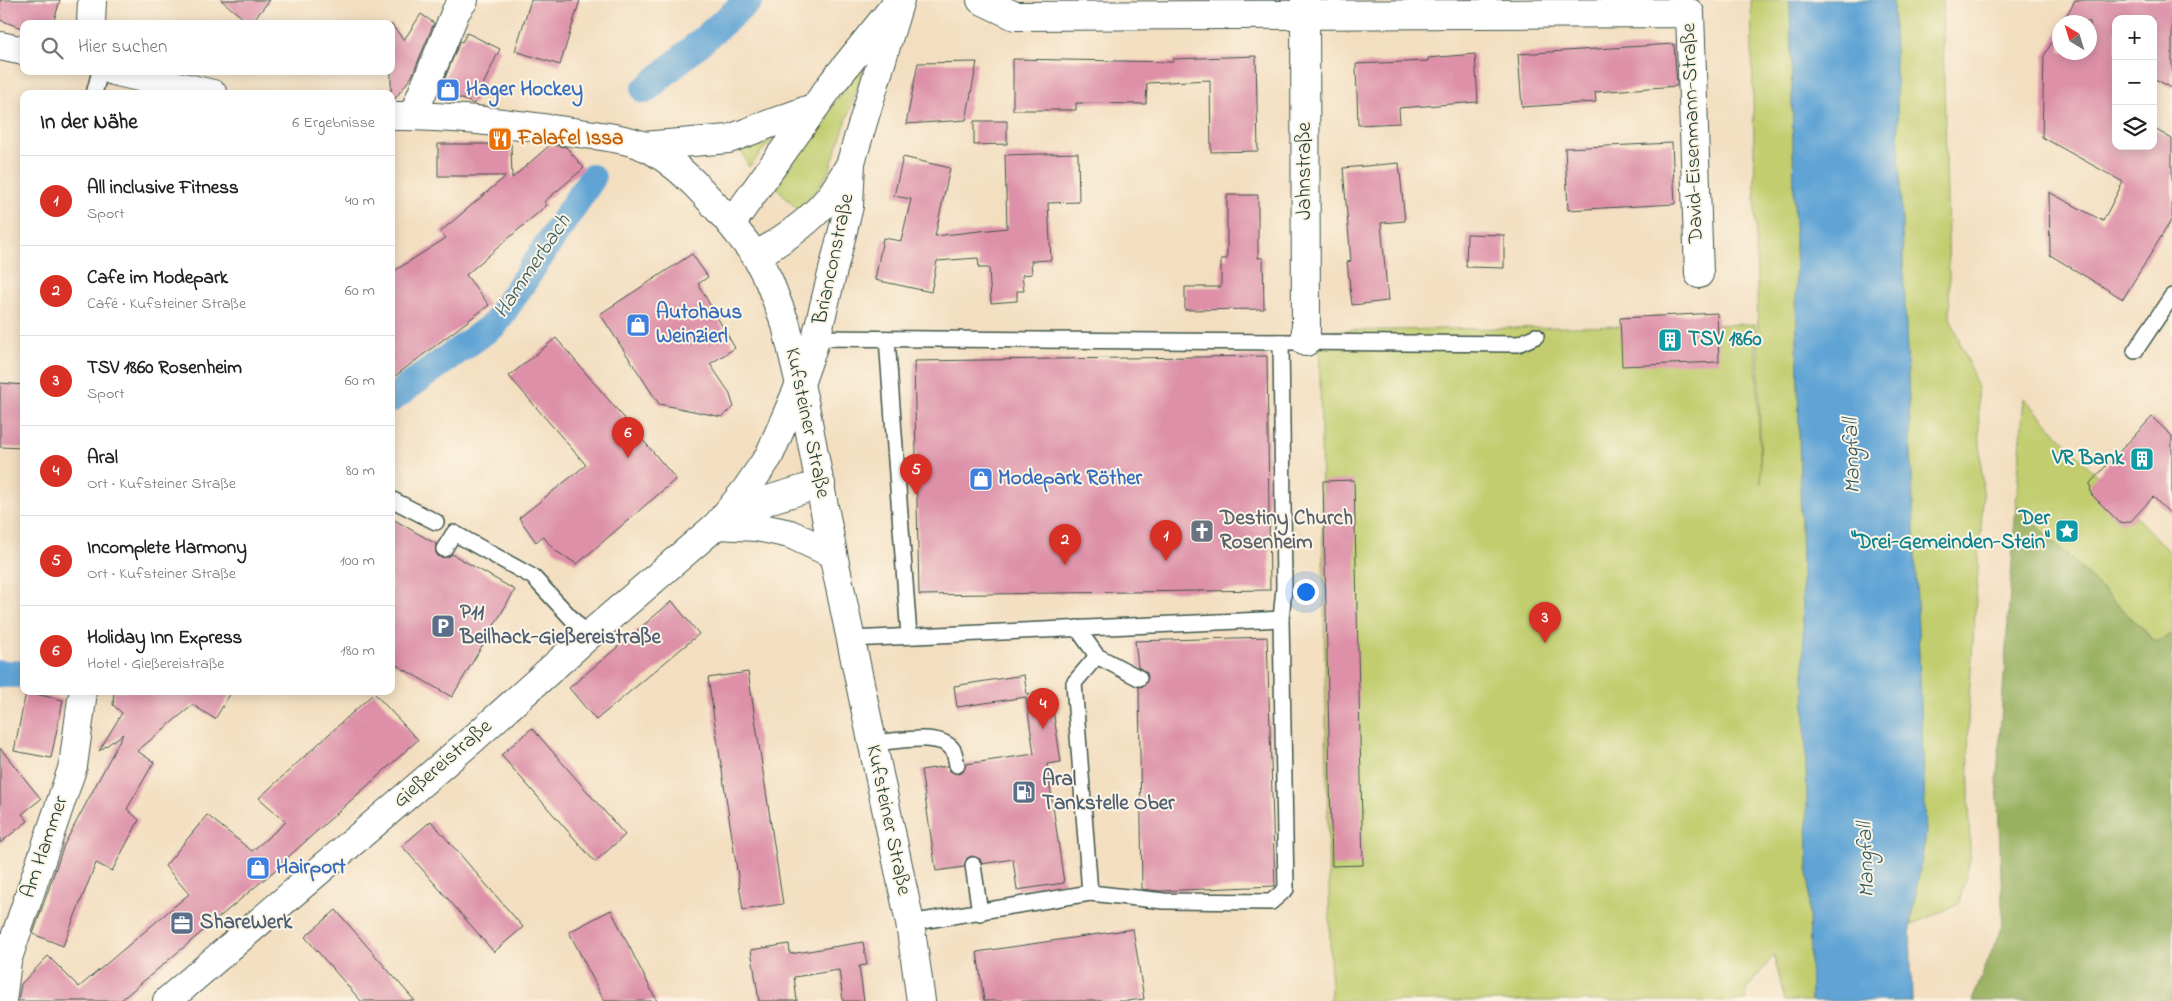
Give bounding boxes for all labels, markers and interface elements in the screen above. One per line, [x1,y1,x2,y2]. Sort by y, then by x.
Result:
north arrow [2052,15,2097,60]
map controls [2112,15,2157,150]
button: + [2112,15,2157,60]
search box [20,20,395,75]
street label: David-Eisenmann-Straße [1674,22,1712,245]
icon: search [38,34,66,62]
text: Hier suchen [78,34,167,61]
button: − [2112,60,2157,105]
place label: Hager Hockey [466,75,583,107]
shop icon: Hager Hockey [435,77,461,103]
button: layers [2112,105,2157,150]
text: In der Nähe [40,108,138,138]
text: 6 Ergebnisse [292,111,375,135]
street label: Jahnstraße [1290,121,1320,220]
place label: Falafel Issa [517,124,623,154]
restaurant icon: Falafel Issa [487,126,513,152]
text: All inclusive Fitness [87,175,239,202]
text: 1 [53,189,59,213]
text: 40 m [345,189,375,213]
street label: Brianconstraße [805,190,863,328]
text: Sport [87,202,125,226]
water label: Hammerbach [486,208,580,325]
text: Cafe im Modepark [87,265,228,292]
text: 2 [52,279,60,303]
text: 60 m [345,279,375,303]
text: Café · Kufsteiner Straße [87,292,246,316]
place label: Autohaus Weinzierl [656,298,742,352]
shop icon: Autohaus Weinzierl [625,312,651,338]
place label: TSV 1860 [1688,325,1762,355]
building icon: TSV 1860 [1657,327,1683,353]
street label: Kufsteiner Straße [776,345,838,502]
text: TSV 1860 Rosenheim [87,355,242,382]
text: 3 [53,369,59,393]
text: 60 m [345,369,375,393]
text: Sport [87,382,125,406]
water label: Mangfall [1836,415,1870,494]
pin: 6 [612,417,644,458]
place label: VR Bank [2051,444,2125,474]
text: Aral [87,445,118,472]
building icon: VR Bank [2129,446,2155,472]
pin: 5 [900,454,932,495]
text: 4 [53,459,59,483]
text: 80 m [346,459,375,483]
place label: Modepark Röther [998,464,1143,494]
shop icon: Modepark Röther [968,466,994,492]
text: Ort · Kufsteiner Straße [87,472,236,496]
place label: Destiny Church Rosenheim [1219,504,1353,558]
place label: Der "Drei-Gemeinden-Stein" [1850,504,2050,558]
church icon: Destiny Church Rosenheim [1189,518,1215,544]
place icon: Der "Drei-Gemeinden-Stein" [2054,518,2080,544]
pin: 1 [1150,520,1182,561]
pin: 2 [1049,524,1081,565]
text: Incomplete Harmony [87,535,247,562]
text: 5 [51,549,61,573]
text: 100 m [340,549,375,573]
text: Ort · Kufsteiner Straße [87,562,236,586]
your location [1293,579,1319,605]
place label: P11 Beilhack-Gießereistraße [459,599,662,653]
pin: 3 [1529,602,1561,643]
parking icon: P11 Beilhack-Gießereistraße [430,613,456,639]
text: Holiday Inn Express [87,625,242,652]
text: 6 [52,639,60,663]
text: 180 m [341,639,375,663]
text: Hotel · Gießereistraße [87,652,225,676]
pin: 4 [1027,688,1059,729]
street label: Gießereistraße [387,712,499,815]
street label: Kufsteiner Straße [857,742,919,899]
place label: Aral Tankstelle Ober [1042,765,1175,819]
fuel station icon: Aral Tankstelle Ober [1011,779,1037,805]
street label: Am Hammer [13,791,77,902]
water label: Mangfall [1850,819,1884,898]
place label: Hairport [276,853,347,883]
shop icon: Hairport [245,855,271,881]
place label: ShareWerk [200,908,293,938]
office icon: ShareWerk [169,910,195,936]

